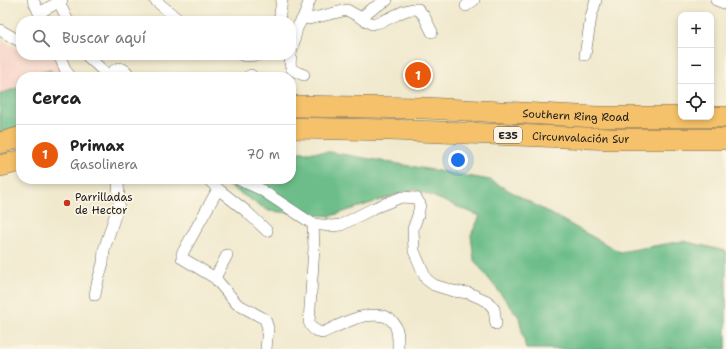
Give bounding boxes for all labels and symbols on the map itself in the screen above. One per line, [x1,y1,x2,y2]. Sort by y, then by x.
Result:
pin: 1 [405,60,431,90]
street label: Southern Ring Road [522,106,629,125]
road number: E35 [494,127,522,143]
street label: Circunvalación Sur [532,128,630,147]
your location [448,150,468,170]
place label: Parrilladas de Hector [75,190,133,218]
marker: Parrilladas de Hector [62,198,72,208]

